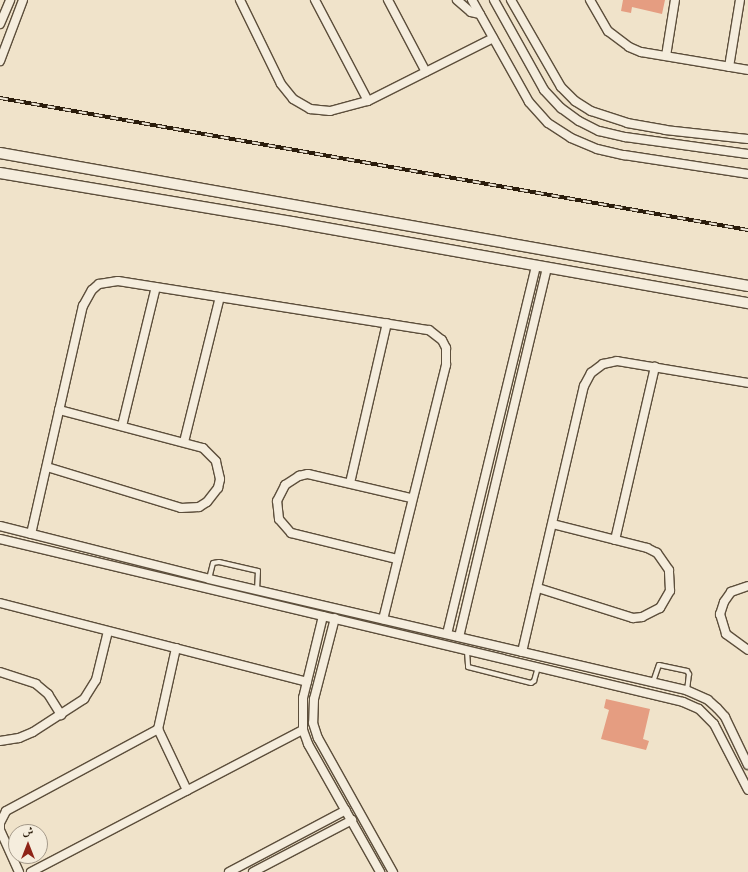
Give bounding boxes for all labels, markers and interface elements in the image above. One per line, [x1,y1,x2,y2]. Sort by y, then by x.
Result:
north arrow [8,824,48,864]
text: ش [23,827,33,838]

